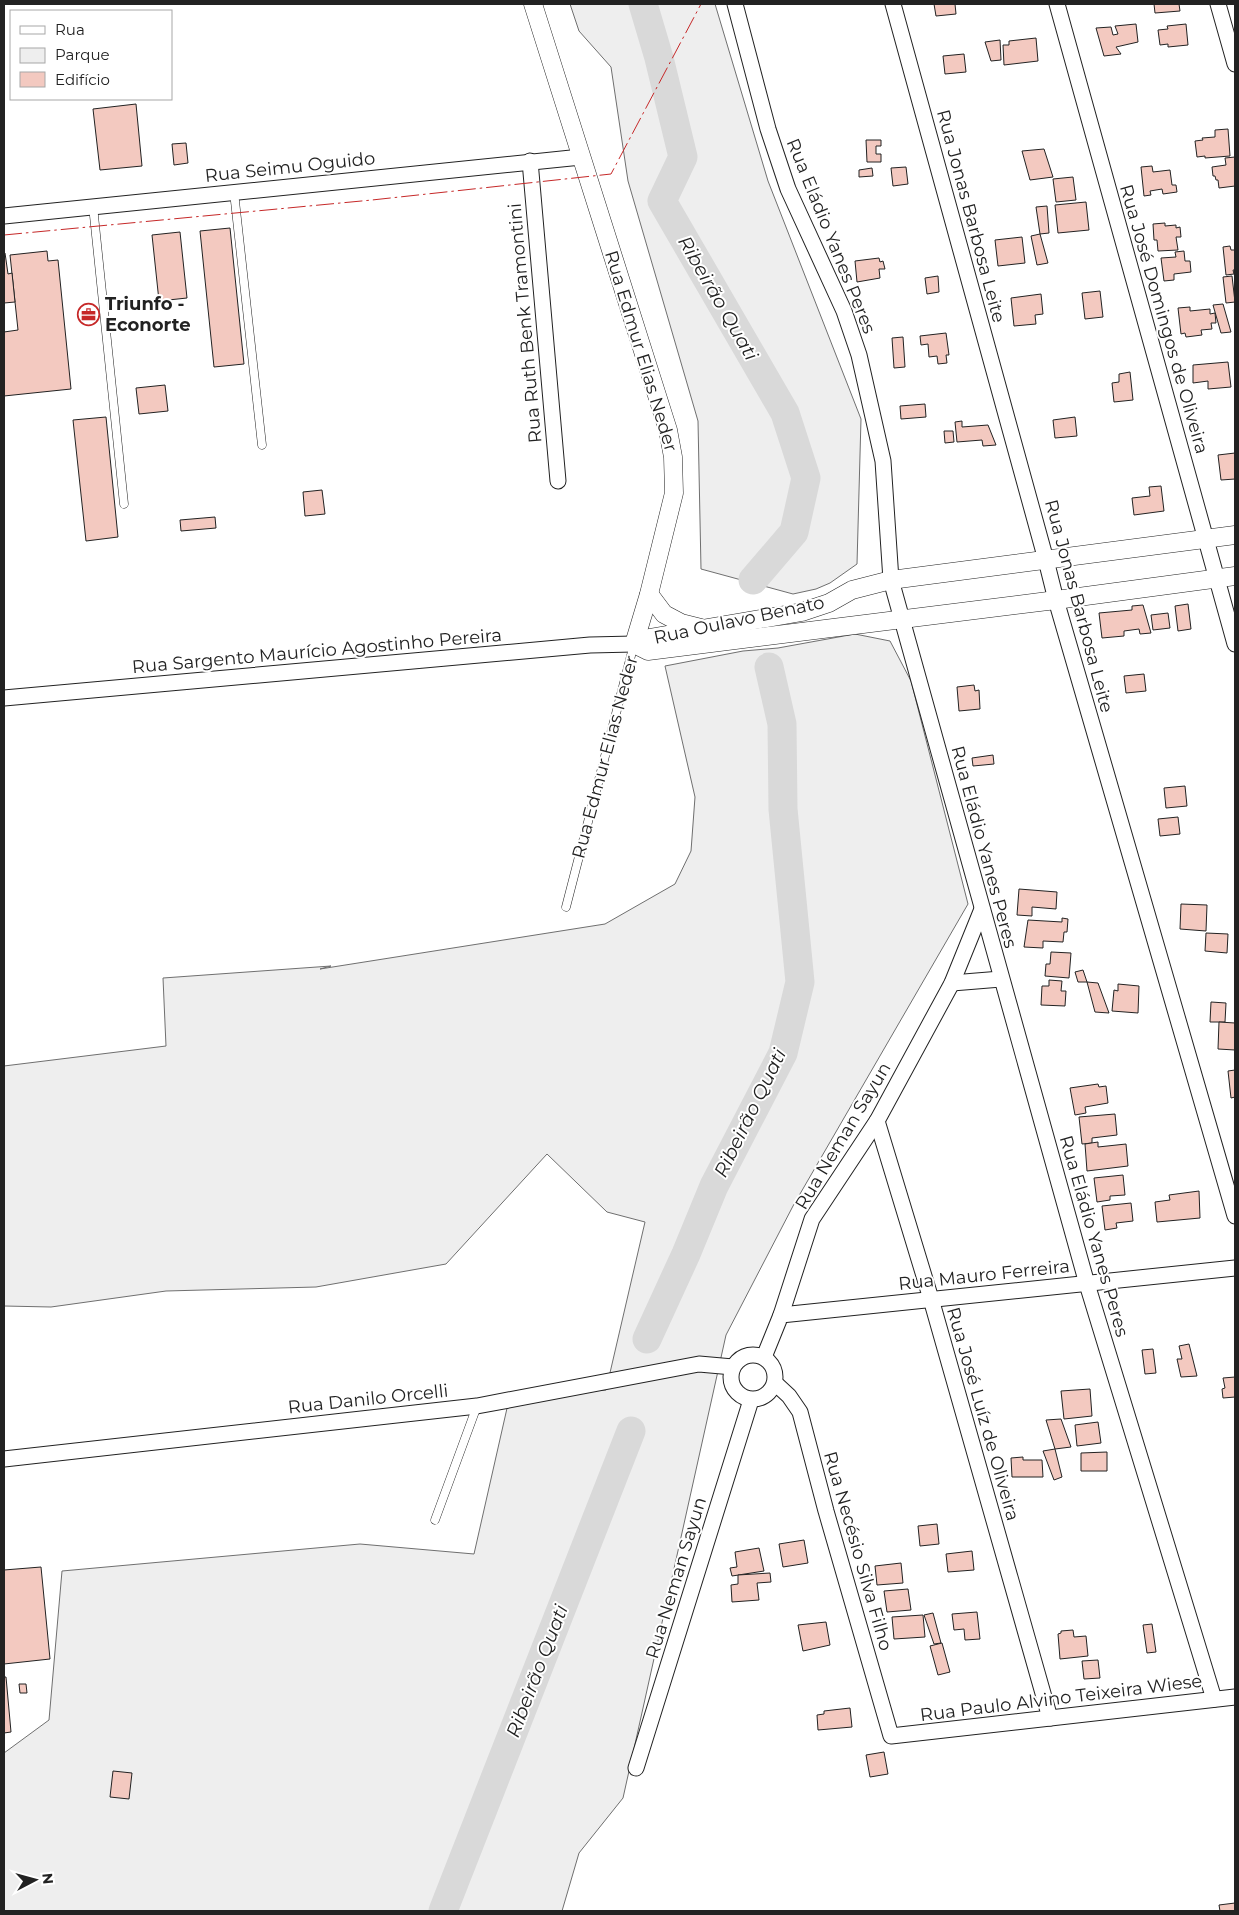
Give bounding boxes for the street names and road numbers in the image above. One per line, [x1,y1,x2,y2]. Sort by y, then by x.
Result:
street label: Rua Jonas Barbosa Leite [932,107,1010,325]
street label: Rua Eládio Yanes Peres [782,135,880,337]
street label: Rua Seimu Oguido [204,147,376,187]
street label: Rua José Domingos de Oliveira [1115,182,1213,456]
street label: Rua Ruth Benk Tramontini [504,202,546,444]
street label: Rua Edmur Elias Neder [600,248,682,454]
street label: Rua Jonas Barbosa Leite [1040,497,1118,715]
street label: Rua Oulavo Benato [652,591,826,649]
street label: Rua Sargento Maurício Agostinho Pereira [131,624,503,678]
street label: Rua Edmur Elias Neder [567,653,643,861]
street label: Rua Eládio Yanes Peres [946,743,1022,951]
street label: Rua Neman Sayun [790,1058,896,1214]
street label: Rua Eládio Yanes Peres [1055,1133,1133,1340]
street label: Rua Mauro Ferreira [897,1255,1071,1295]
street label: Rua José Luíz de Oliveira [942,1305,1024,1523]
street label: Rua Danilo Orcelli [287,1380,449,1418]
street label: Rua Necésio Silva Filho [819,1449,897,1653]
street label: Rua Neman Sayun [641,1494,711,1662]
street label: Rua Paulo Alvino Teixeira Wiese [919,1670,1203,1726]

